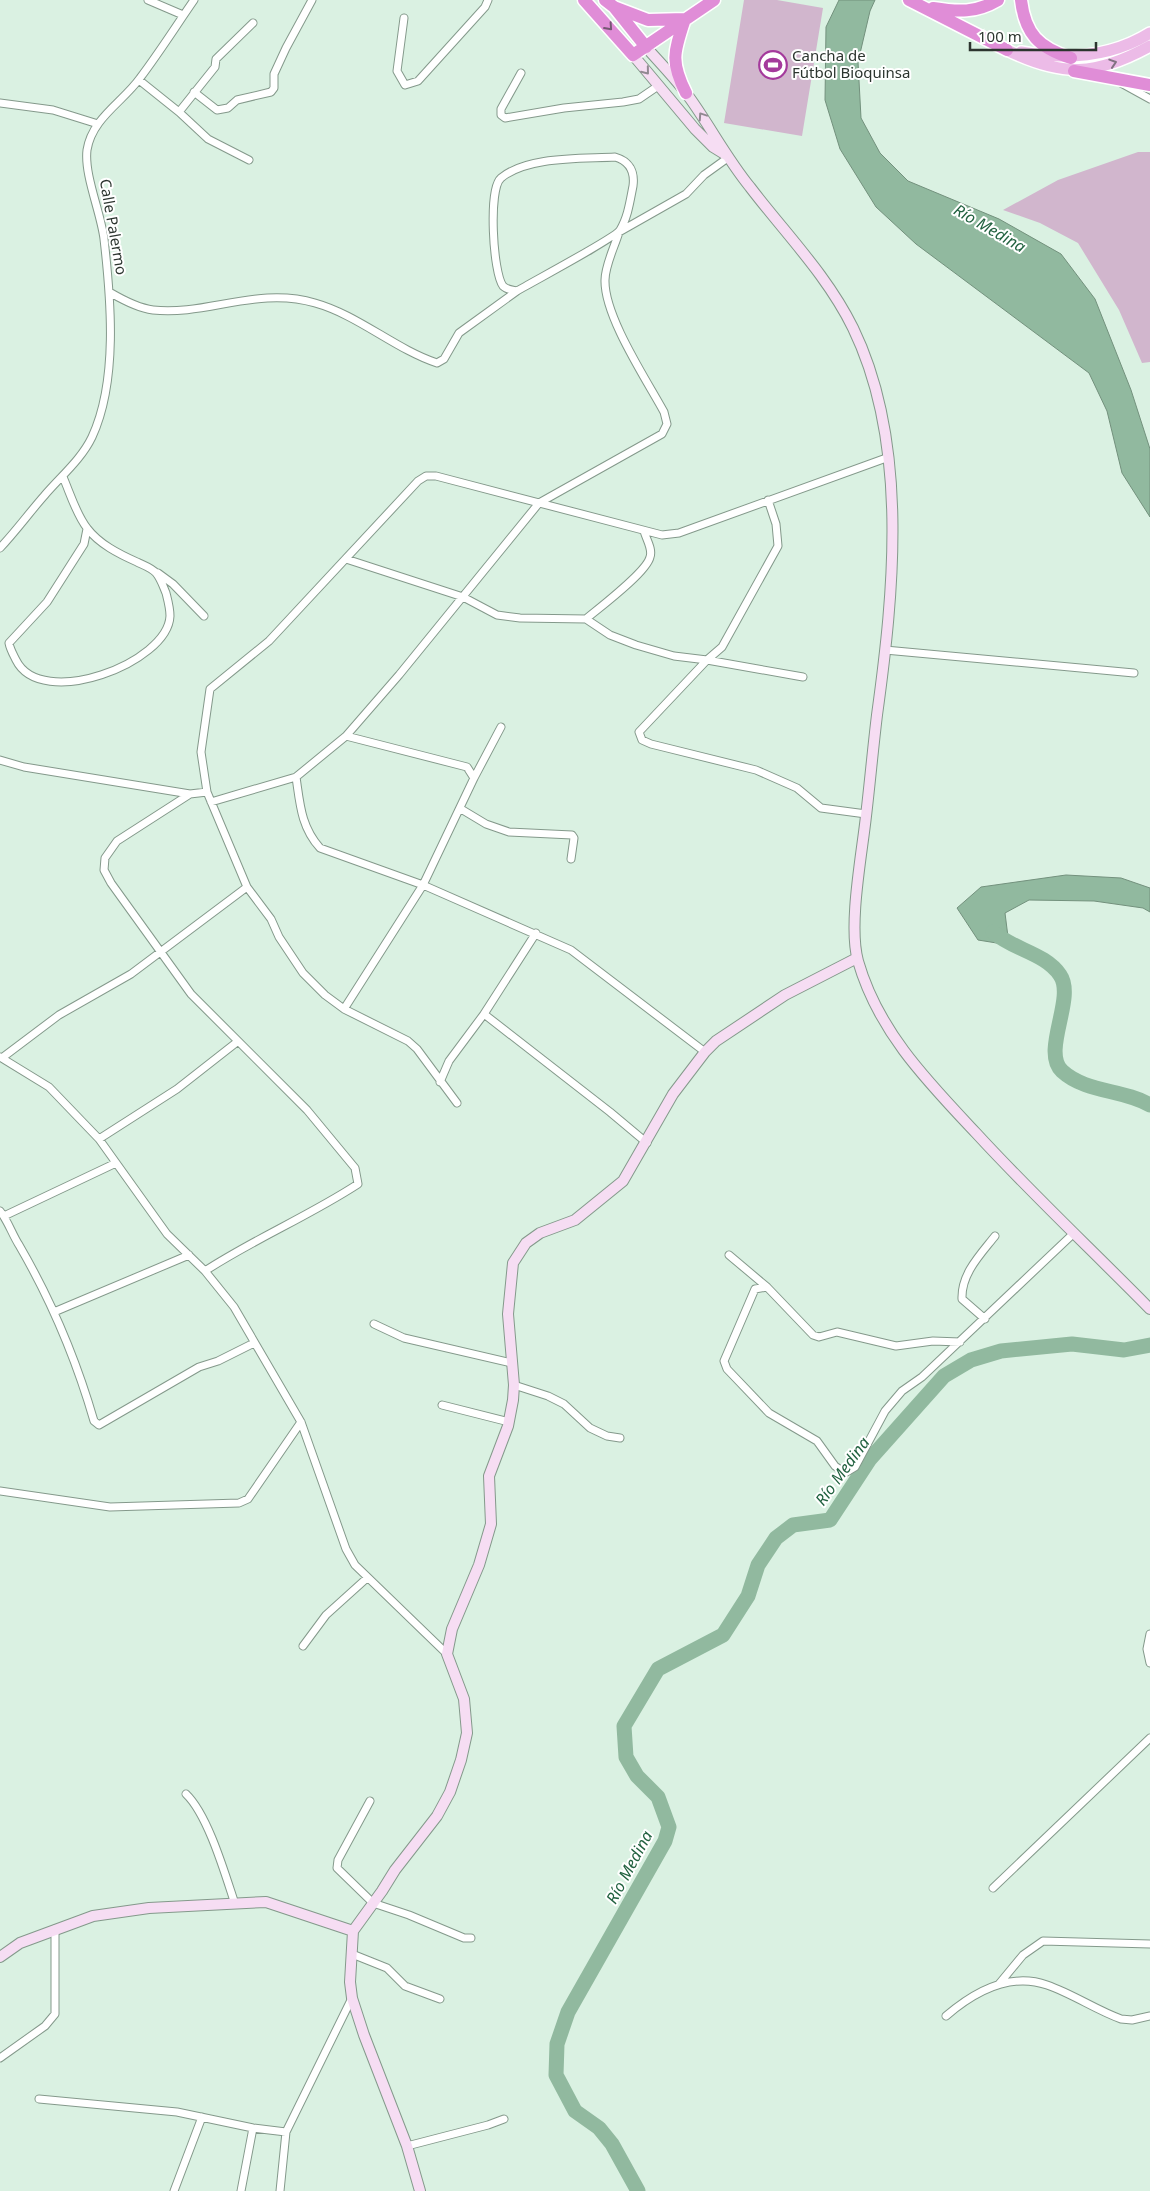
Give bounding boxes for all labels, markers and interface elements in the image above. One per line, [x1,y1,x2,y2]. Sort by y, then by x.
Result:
scale bar [970,20,1096,52]
one-way arrow [603,22,612,31]
text: 100 m [978,26,1022,46]
place label: Cancha de Fútbol Bioquinsa [792,45,910,82]
sports icon: Cancha de Fútbol Bioquinsa [758,50,788,80]
one-way arrow [1109,59,1117,69]
one-way arrow [640,65,649,74]
one-way arrow [699,113,708,122]
street label: Calle Palermo [96,177,132,276]
water label: Río Medina [950,199,1030,257]
water label: Río Medina [810,1432,874,1510]
water label: Río Medina [601,1827,657,1907]

